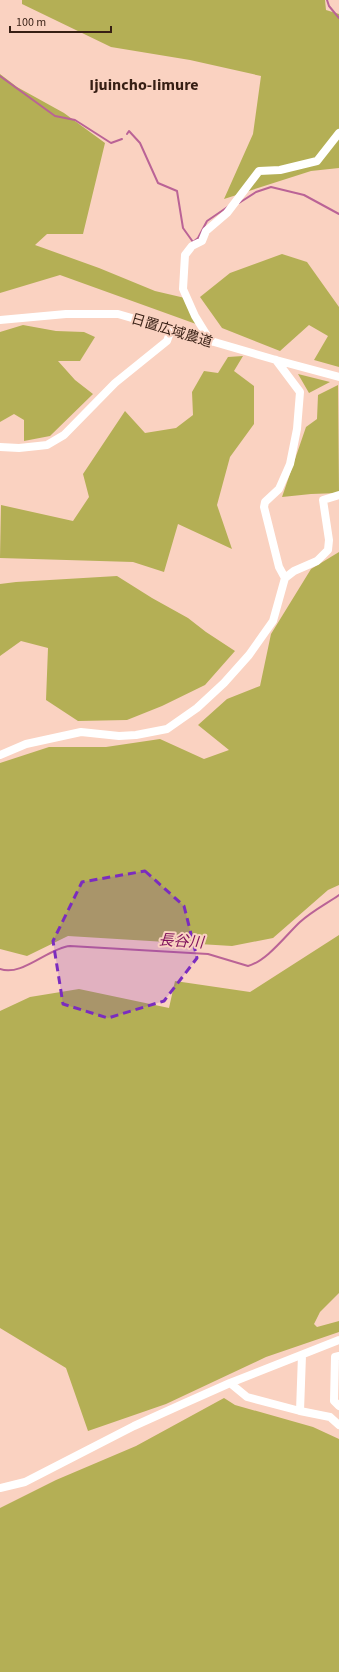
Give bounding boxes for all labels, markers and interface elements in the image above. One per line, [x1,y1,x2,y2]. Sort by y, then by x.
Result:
scale bar [10,8,111,34]
text: 100 m [16,14,46,31]
district label: Ijuincho-Iimure [89,74,199,96]
street label: 日置広域農道 [129,309,215,353]
water label: 長谷川 [158,929,206,954]

